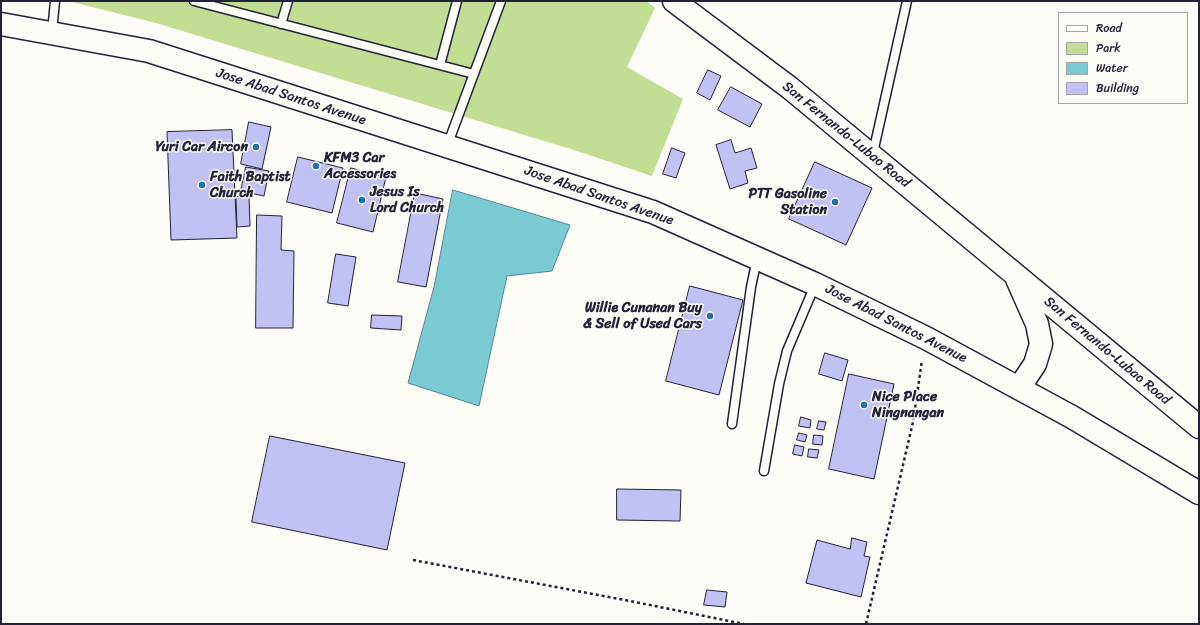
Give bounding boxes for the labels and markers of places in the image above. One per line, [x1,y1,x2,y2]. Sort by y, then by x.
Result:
place label: Yuri Car Aircon [155,139,248,155]
marker: Yuri Car Aircon [251,142,261,152]
place label: KFM3 Car Accessories [324,150,396,182]
marker: KFM3 Car Accessories [311,161,321,171]
place label: Faith Baptist Church [210,169,291,202]
marker: Faith Baptist Church [197,180,207,190]
place label: Jesus Is Lord Church [370,184,444,216]
place label: PTT Gasoline Station [749,186,827,218]
marker: Jesus Is Lord Church [357,195,367,205]
marker: PTT Gasoline Station [830,197,840,207]
place label: Willie Cunanan Buy & Sell of Used Cars [583,300,702,332]
marker: Willie Cunanan Buy & Sell of Used Cars [705,311,715,321]
place label: Nice Place Ningnangan [872,389,944,422]
marker: Nice Place Ningnangan [859,400,869,410]

